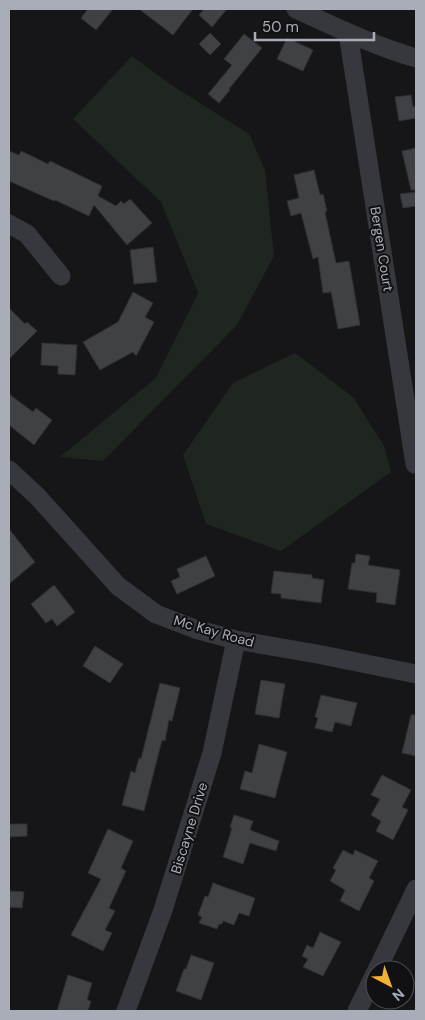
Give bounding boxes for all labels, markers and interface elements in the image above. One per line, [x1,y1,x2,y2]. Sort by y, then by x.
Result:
scale bar [255,10,374,42]
text: 50 m [262,17,299,37]
street label: Bergen Court [366,205,398,293]
street label: Mc Kay Road [172,611,256,651]
street label: Biscayne Drive [167,780,211,876]
north arrow [365,960,415,1010]
text: N [389,985,408,1005]

